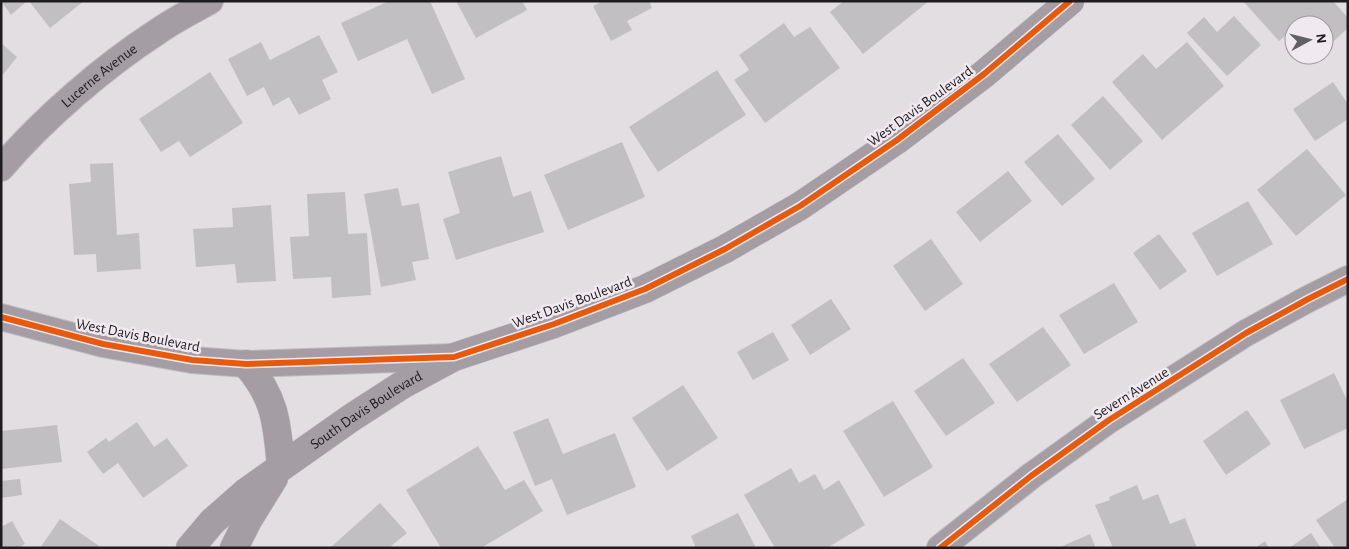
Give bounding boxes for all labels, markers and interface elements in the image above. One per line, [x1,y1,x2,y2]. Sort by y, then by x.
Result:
north arrow [1284,15,1334,65]
text: N [1313,33,1328,44]
street label: Lucerne Avenue [59,41,140,111]
street label: West Davis Boulevard [865,63,976,149]
street label: West Davis Boulevard [510,274,634,331]
street label: West Davis Boulevard [75,316,201,355]
street label: Severn Avenue [1091,364,1172,422]
street label: South Davis Boulevard [308,368,425,452]

